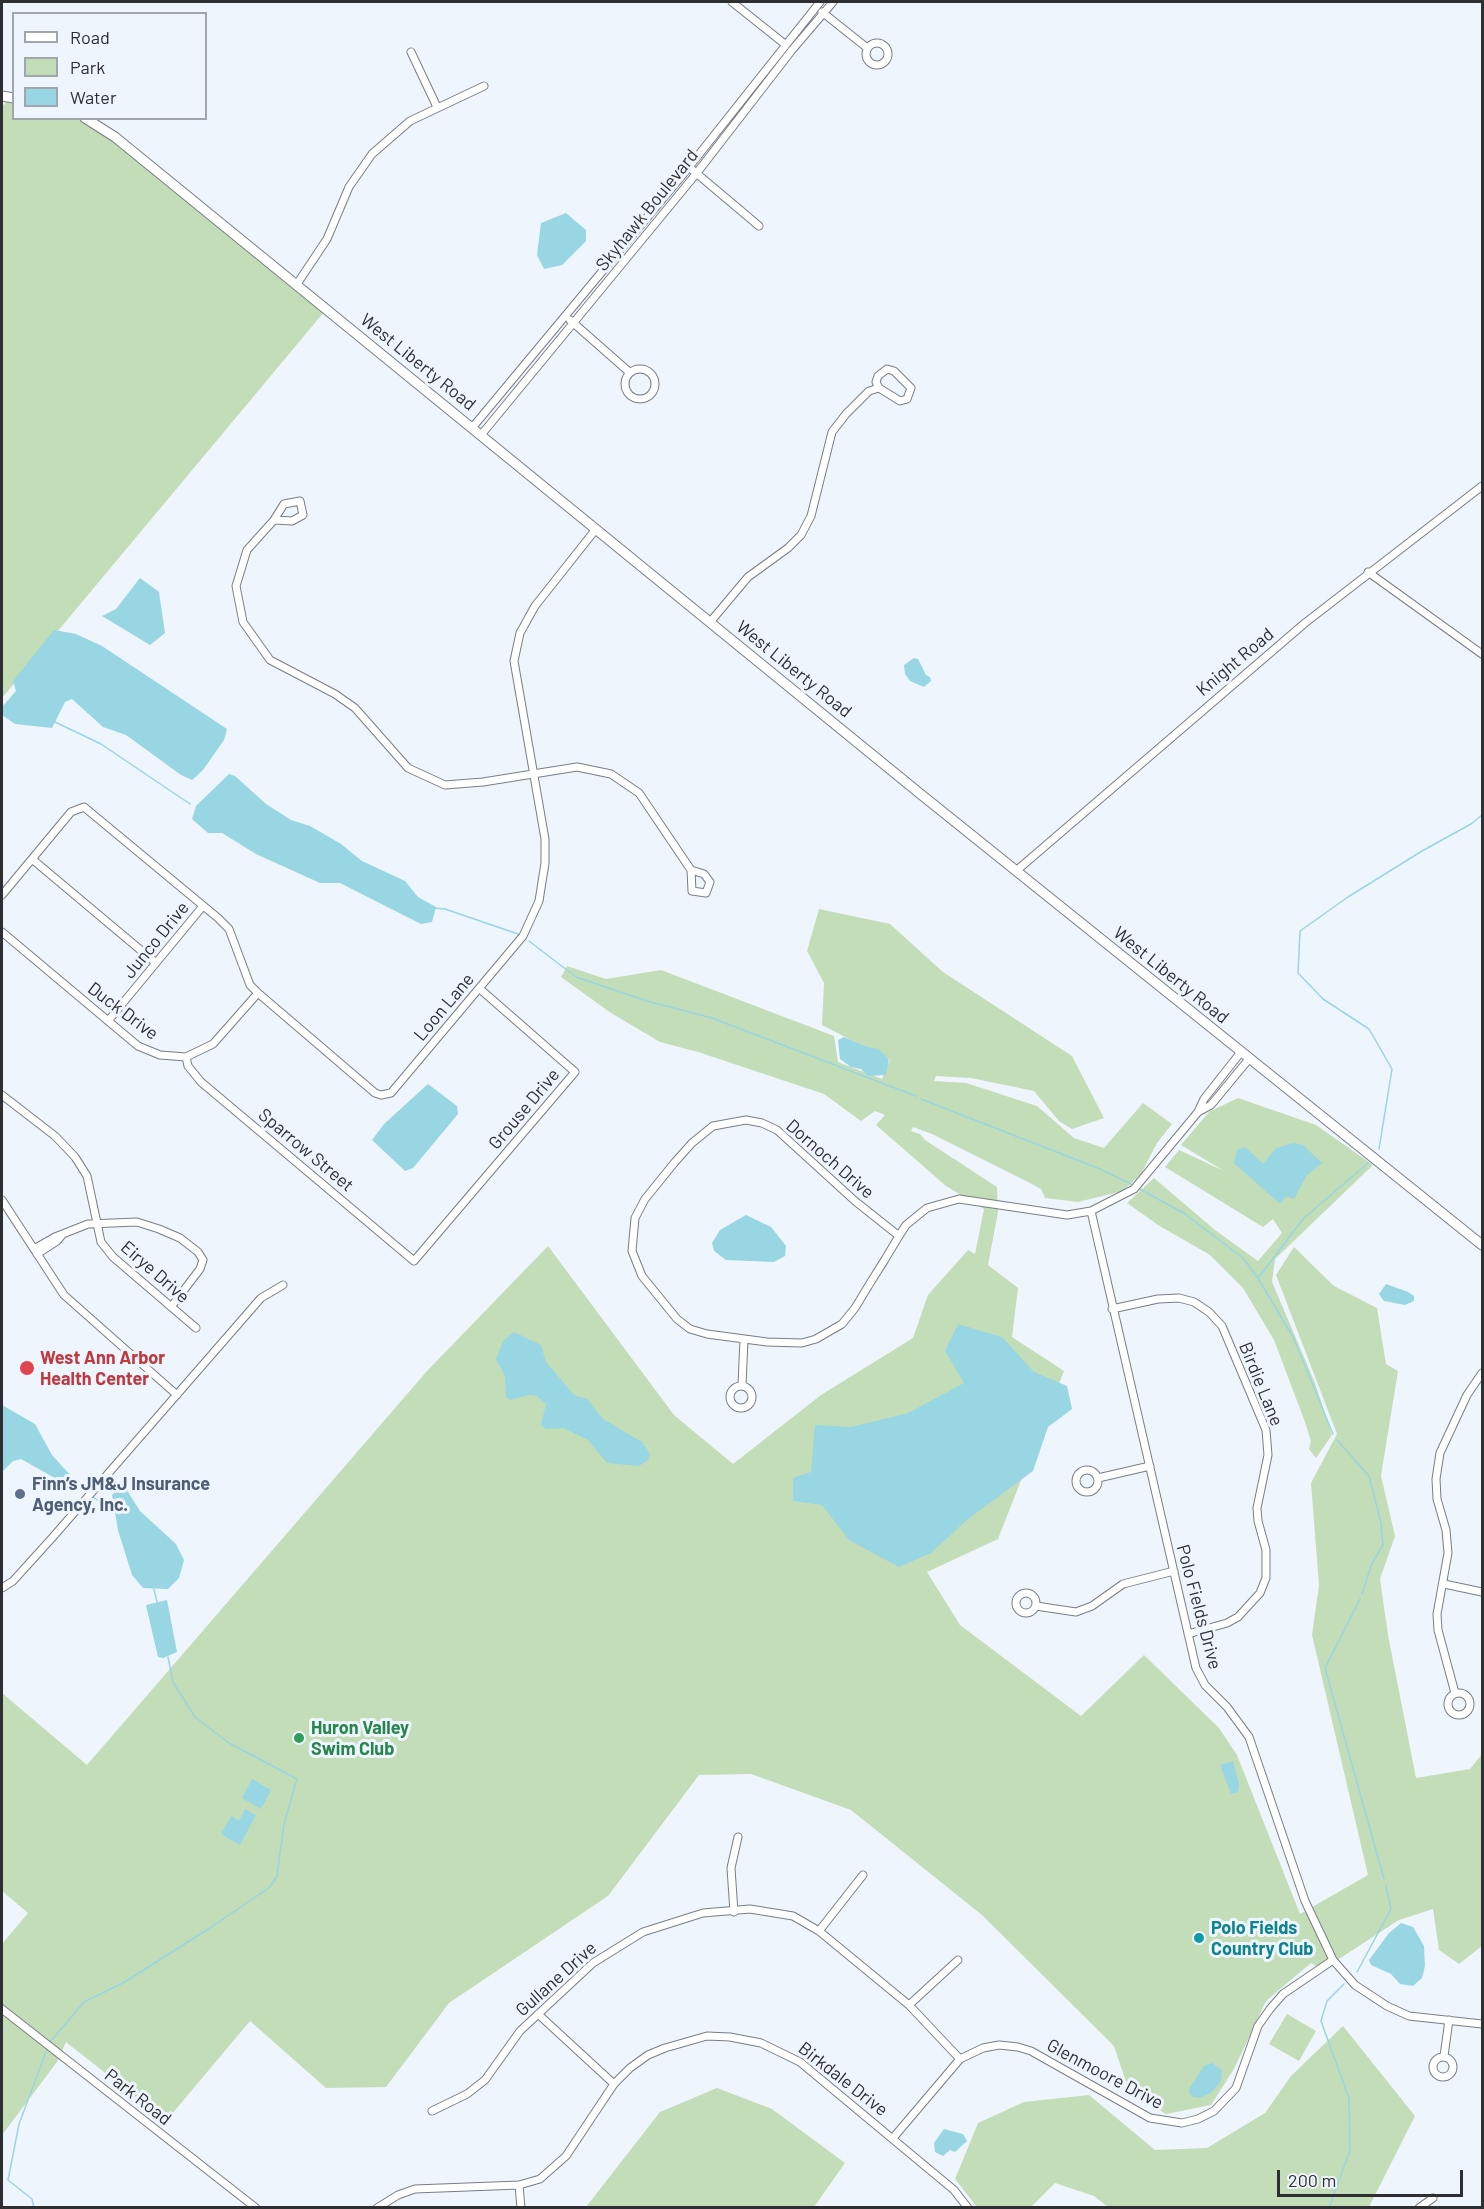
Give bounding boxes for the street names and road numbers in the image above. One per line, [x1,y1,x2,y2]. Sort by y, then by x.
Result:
street label: Skyhawk Boulevard [591,145,703,275]
street label: West Liberty Road [356,309,480,415]
street label: West Liberty Road [732,616,856,722]
street label: Knight Road [1192,623,1278,701]
street label: Junco Drive [119,897,193,983]
street label: West Liberty Road [1109,922,1233,1028]
street label: Loon Lane [409,969,479,1045]
street label: Duck Drive [84,978,162,1044]
street label: Grouse Drive [484,1064,564,1154]
street label: Sparrow Street [254,1104,358,1196]
street label: Dornoch Drive [782,1115,878,1203]
street label: Eirye Drive [116,1236,194,1308]
street label: Birdie Lane [1234,1339,1288,1429]
street label: Polo Fields Drive [1172,1542,1226,1672]
street label: Gullane Drive [511,1937,601,2021]
street label: Glenmoore Drive [1043,2034,1167,2114]
street label: Birkdale Drive [794,2037,892,2121]
street label: Park Road [100,2064,176,2130]

